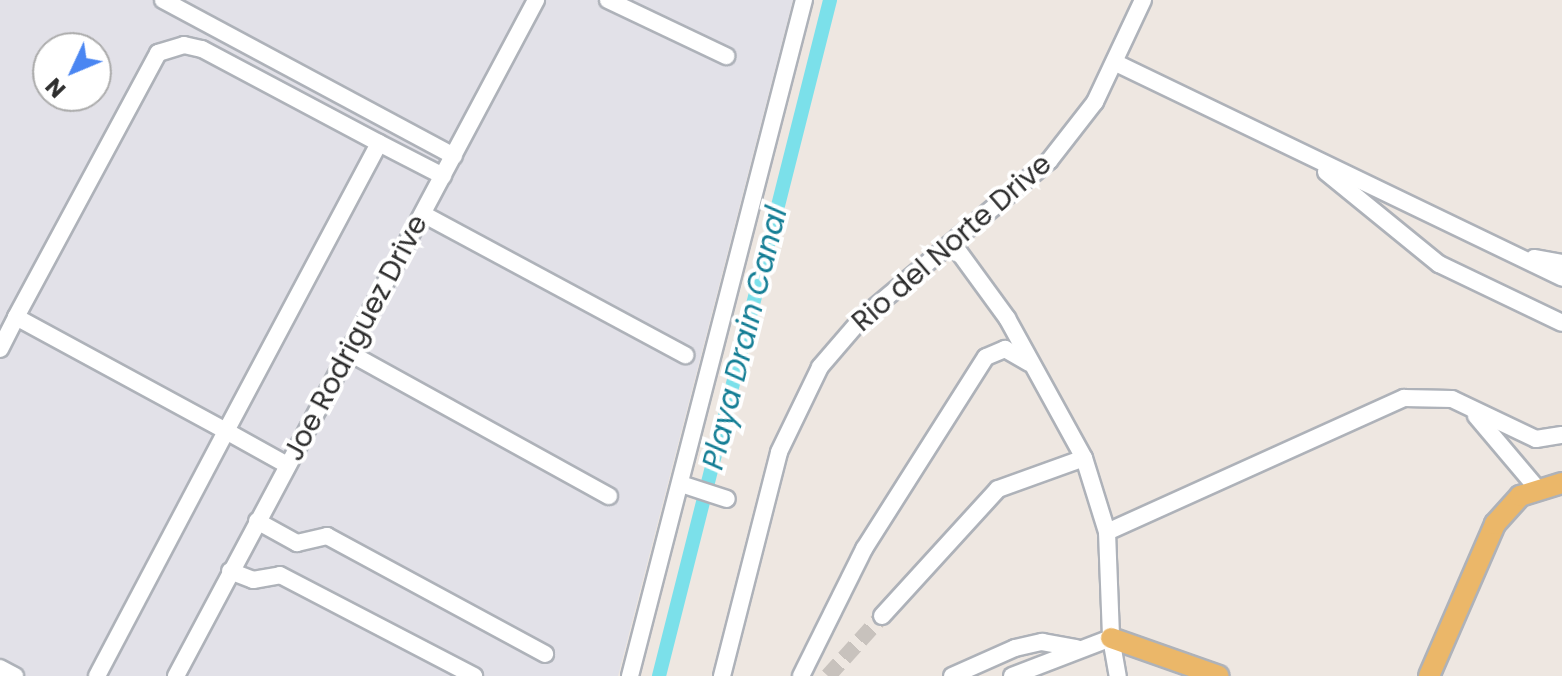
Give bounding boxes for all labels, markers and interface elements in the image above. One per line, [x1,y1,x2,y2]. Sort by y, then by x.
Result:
north arrow [32,32,112,112]
text: N [39,71,73,104]
street label: Rio del Norte Drive [845,147,1059,339]
water label: Playa Drain Canal [695,203,795,473]
street label: Joe Rodriguez Drive [277,209,435,467]

